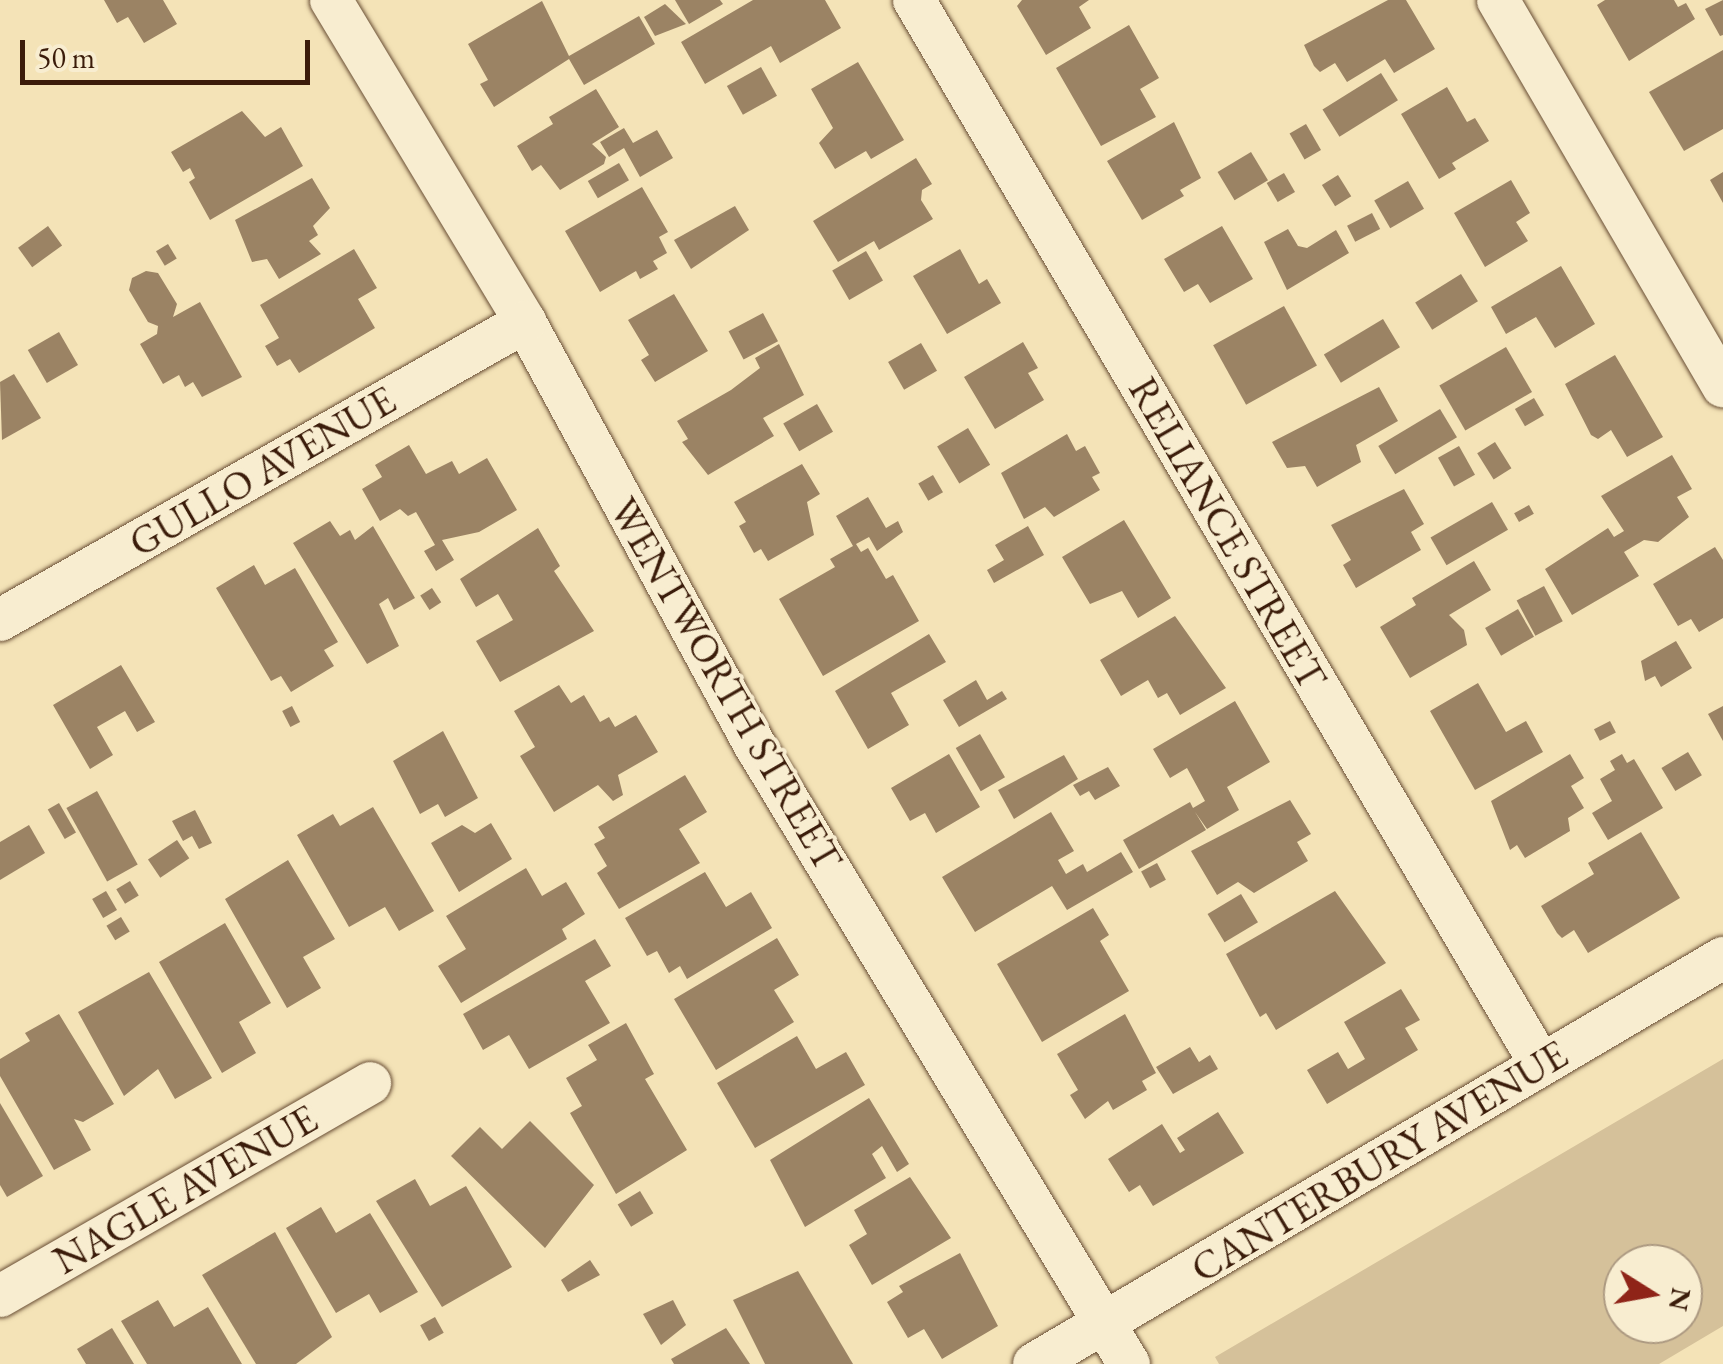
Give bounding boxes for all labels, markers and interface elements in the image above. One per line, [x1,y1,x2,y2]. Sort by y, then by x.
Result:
scale bar [25,20,315,82]
text: 50 m [37,38,95,77]
street label: RELIANCE STREET [1119,368,1337,698]
street label: GULLO AVENUE [120,375,404,567]
street label: WENTWORTH STREET [600,489,852,879]
street label: CANTERBURY AVENUE [1182,1030,1576,1292]
street label: NAGLE AVENUE [45,1094,325,1284]
north arrow [1603,1244,1703,1344]
text: N [1661,1285,1700,1314]

